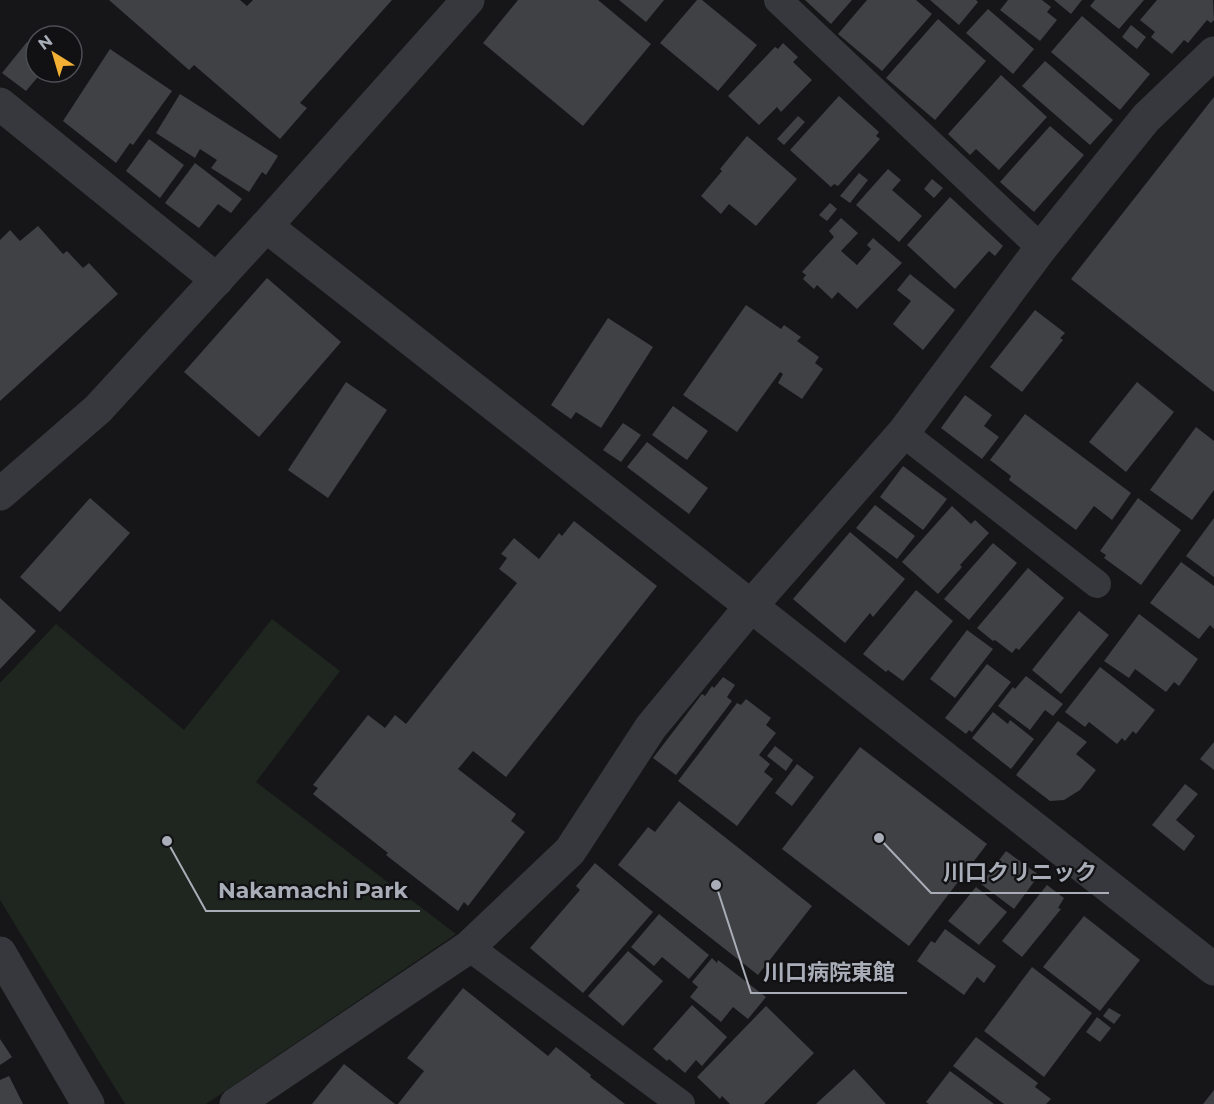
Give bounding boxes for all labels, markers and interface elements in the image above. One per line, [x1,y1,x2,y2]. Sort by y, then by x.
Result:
north arrow [24,24,84,84]
text: N [34,31,56,54]
callout: 川口クリニック [931,853,1109,893]
text: 川口クリニック [943,859,1097,886]
callout: Nakamachi Park [206,871,420,911]
text: Nakamachi Park [218,877,409,904]
callout: 川口病院東館 [751,953,907,993]
text: 川口病院東館 [763,959,895,986]

